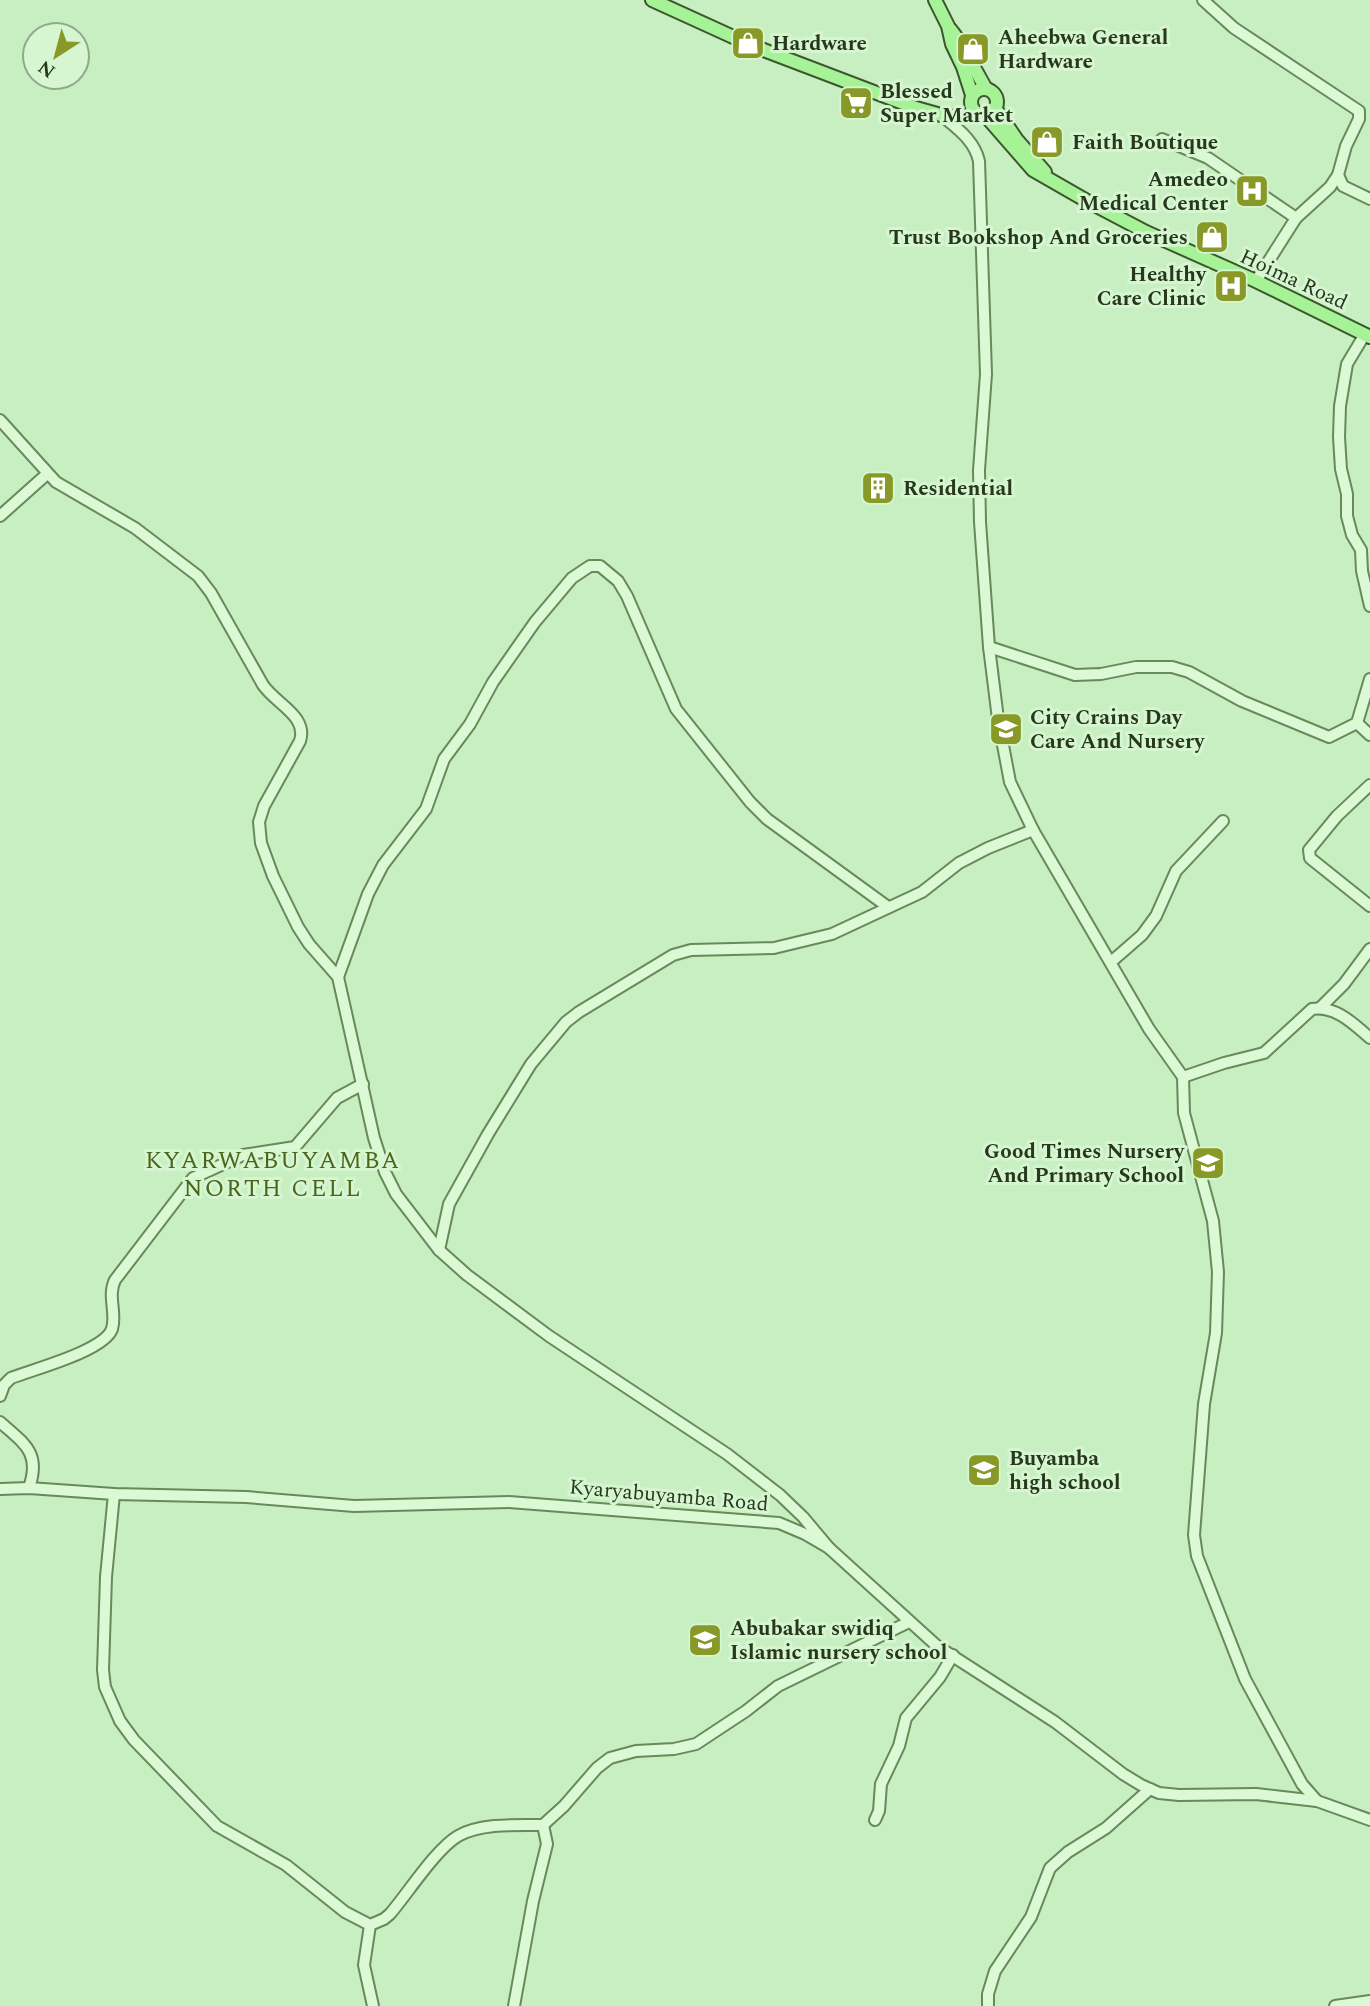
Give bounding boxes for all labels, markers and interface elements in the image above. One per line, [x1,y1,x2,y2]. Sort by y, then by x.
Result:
north arrow [21,21,91,91]
place label: Aheebwa General Hardware [998,22,1168,78]
shop icon: Hardware [729,24,767,62]
place label: Hardware [772,28,867,60]
shop icon: Aheebwa General Hardware [954,30,992,68]
text: N [32,52,62,85]
place label: Blessed Super Market [880,76,1013,132]
supermarket icon: Blessed Super Market [837,84,875,122]
shop icon: Faith Boutique [1028,123,1066,161]
place label: Faith Boutique [1072,127,1218,159]
place label: Amedeo Medical Center [1079,164,1228,220]
hospital icon: Amedeo Medical Center [1233,172,1271,210]
shop icon: Trust Bookshop And Groceries [1193,218,1231,256]
place label: Trust Bookshop And Groceries [889,222,1188,254]
street label: Hoima Road [1234,241,1353,319]
place label: Healthy Care Clinic [1097,259,1207,315]
hospital icon: Healthy Care Clinic [1212,267,1250,305]
building icon: Residential [859,469,897,507]
place label: Residential [903,473,1013,505]
place label: City Crains Day Care And Nursery [1030,702,1205,758]
school or university icon: City Crains Day Care And Nursery [987,710,1025,748]
place label: Good Times Nursery And Primary School [984,1136,1185,1192]
district label: KYARWABUYAMBA NORTH CELL [145,1143,401,1207]
school or university icon: Good Times Nursery And Primary School [1189,1144,1227,1182]
place label: Buyamba high school [1009,1443,1121,1499]
school or university icon: Buyamba high school [965,1451,1003,1489]
street label: Kyaryabuyamba Road [568,1471,770,1521]
place label: Abubakar swidiq Islamic nursery school [730,1613,948,1669]
school or university icon: Abubakar swidiq Islamic nursery school [686,1621,724,1659]

